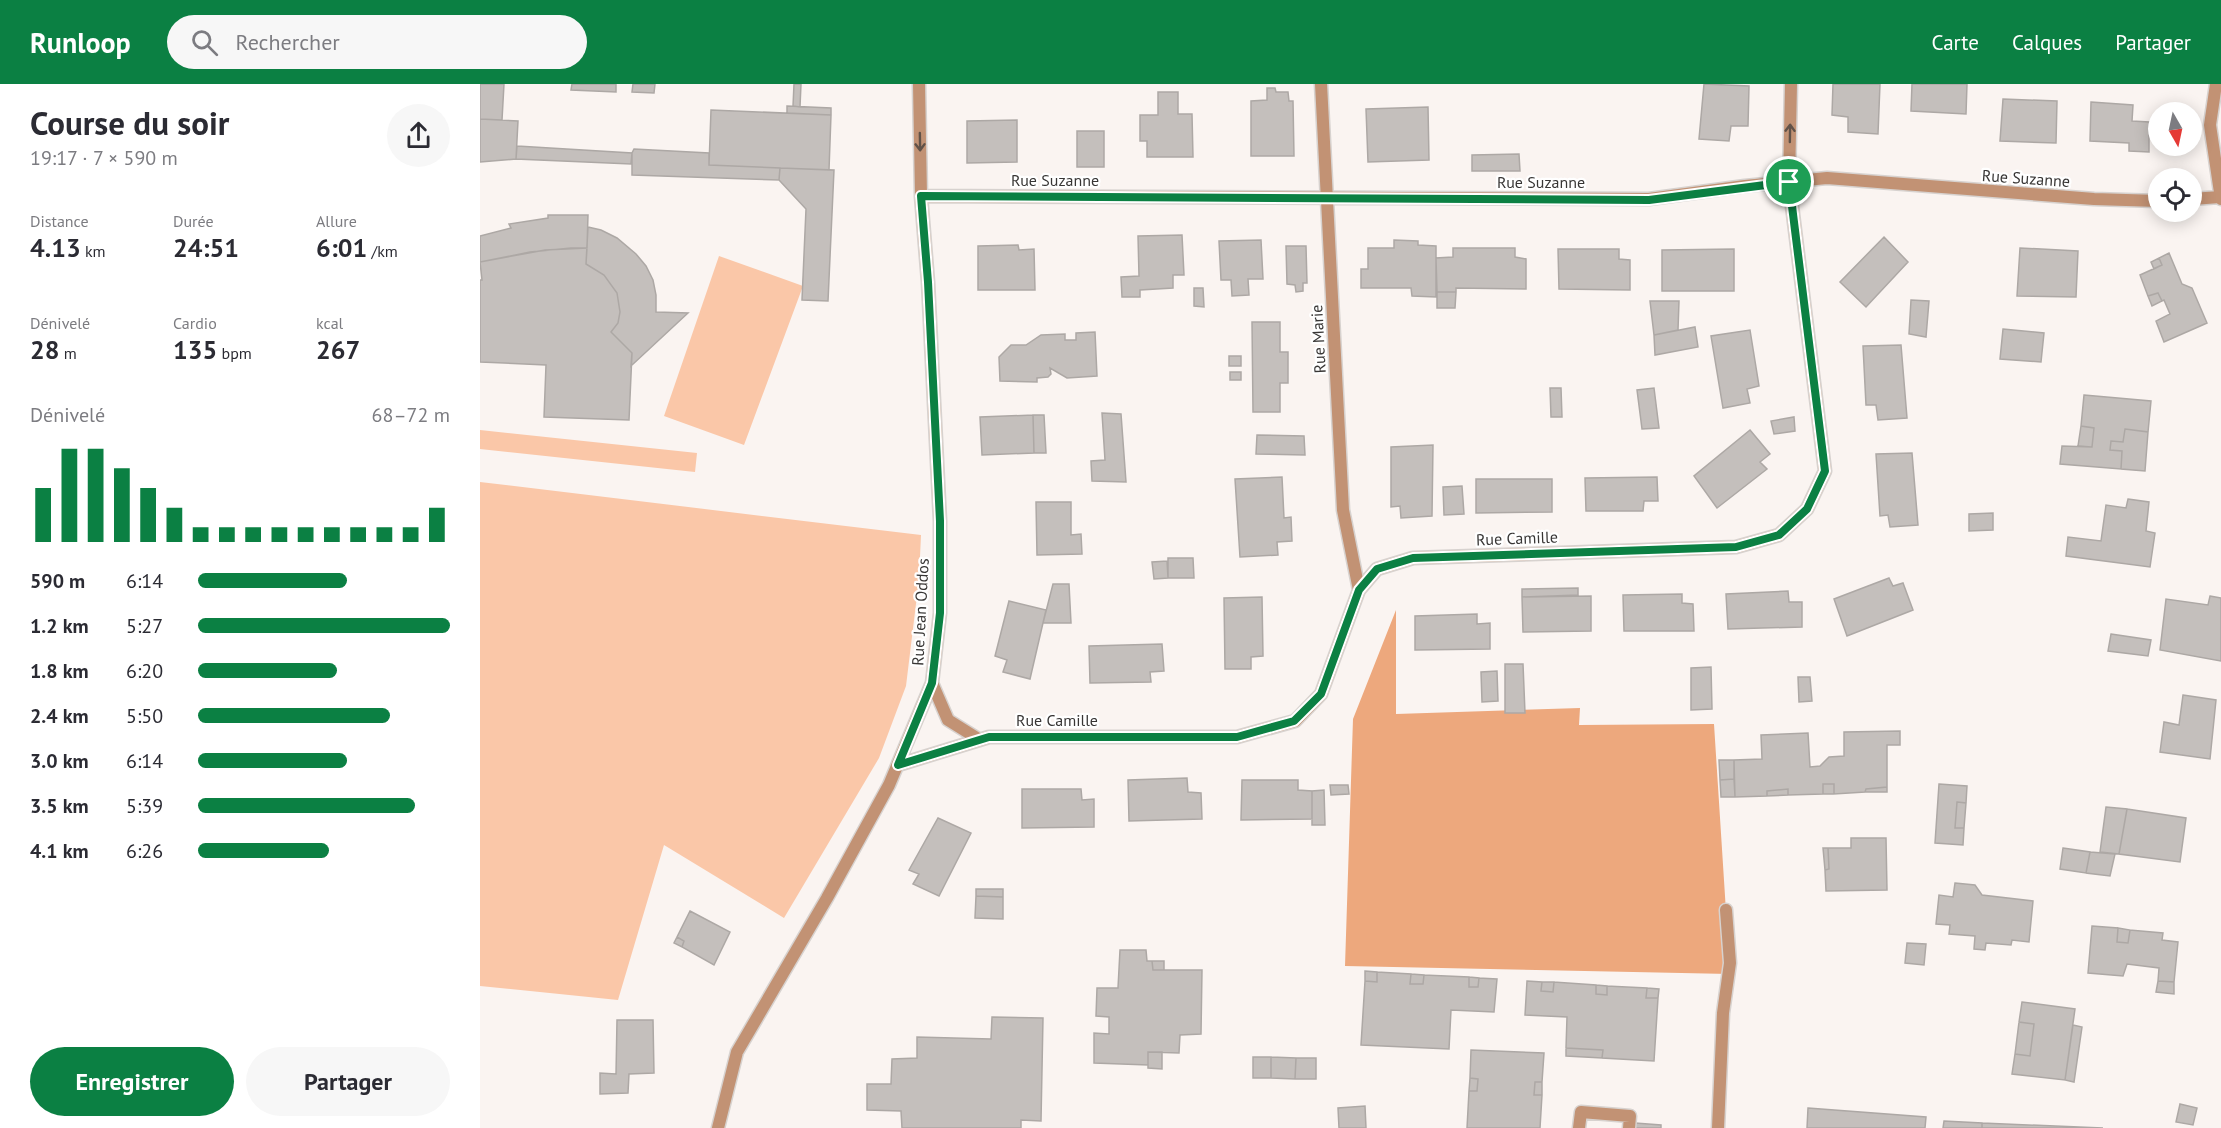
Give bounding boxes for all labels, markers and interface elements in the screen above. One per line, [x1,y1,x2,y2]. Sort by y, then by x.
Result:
search box [167,15,587,69]
text: Runloop [30,24,131,61]
icon: search [188,26,221,59]
text: Rechercher [236,28,340,56]
text: Carte [1932,29,1979,56]
text: Calques [2012,29,2082,56]
text: Partager [2115,29,2191,56]
text: Course du soir [30,101,229,144]
north arrow [2148,102,2202,156]
map controls [2148,102,2202,222]
button: share [387,104,450,167]
one-way arrow [1784,123,1796,143]
one-way arrow [914,132,926,152]
text: 19:17 · 7 × 590 m [30,145,178,171]
pin [1763,156,1814,207]
icon: arrive [1772,165,1805,198]
street label: Rue Suzanne [1981,165,2071,191]
button: locate [2148,168,2202,222]
street label: Rue Suzanne [1011,170,1099,190]
street label: Rue Suzanne [1497,172,1585,192]
text: Distance [30,211,89,231]
text: Durée [173,211,214,231]
text: Allure [316,211,357,231]
text: 4.13 [30,231,81,264]
text: 24:51 [173,231,239,264]
text: 6:01 [316,231,367,264]
text: km [81,241,106,261]
text: /km [367,241,398,261]
street label: Rue Marie [1306,304,1330,374]
text: Dénivelé [30,313,90,333]
text: Cardio [173,313,217,333]
text: kcal [316,313,343,333]
text: 28 [30,333,59,366]
text: 135 [173,333,217,366]
text: 267 [316,333,360,366]
text: m [59,343,77,363]
text: bpm [217,343,252,363]
text: Dénivelé [30,402,105,428]
text: 68–72 m [372,402,450,428]
street label: Rue Camille [1476,527,1558,549]
street label: Rue Jean Oddos [907,557,933,666]
text: 590 m [30,568,85,594]
text: 6:14 [126,568,163,594]
text: 1.2 km [30,613,89,639]
text: 5:27 [126,613,163,639]
text: 1.8 km [30,658,89,684]
text: 6:20 [126,658,163,684]
text: 2.4 km [30,703,89,729]
text: 5:50 [126,703,163,729]
street label: Rue Camille [1016,710,1098,730]
text: 3.0 km [30,748,89,774]
text: 6:14 [126,748,163,774]
text: 3.5 km [30,793,89,819]
text: 5:39 [126,793,163,819]
text: 4.1 km [30,838,89,864]
text: 6:26 [126,838,163,864]
button: Enregistrer [30,1047,234,1116]
button: Partager [246,1047,450,1116]

